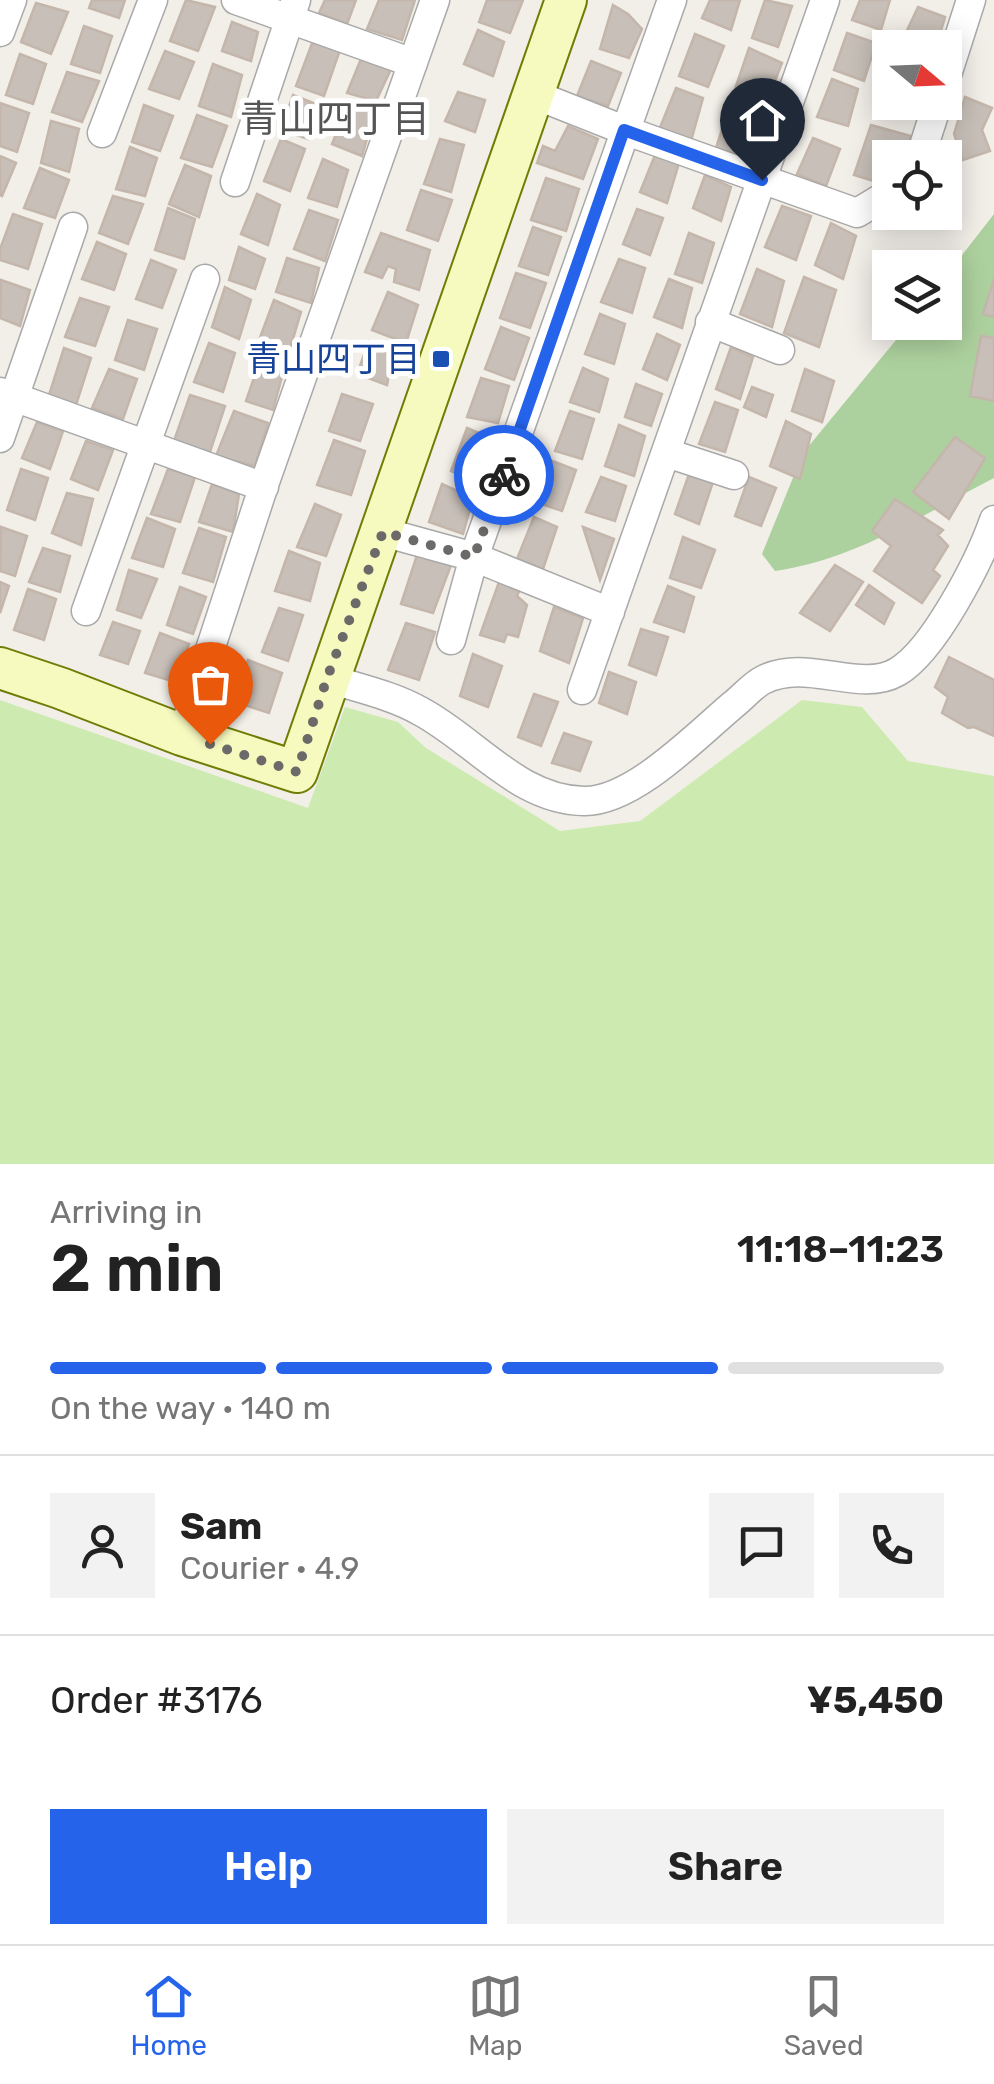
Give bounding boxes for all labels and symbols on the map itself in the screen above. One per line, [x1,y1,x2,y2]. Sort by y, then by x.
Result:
north arrow [872,30,962,120]
pin [720,78,805,181]
district label: 青山四丁目 [240,96,430,142]
place label: 青山四丁目 [246,338,421,380]
marker: 青山四丁目 [430,348,452,370]
courier [454,425,554,525]
pin [168,642,253,745]

